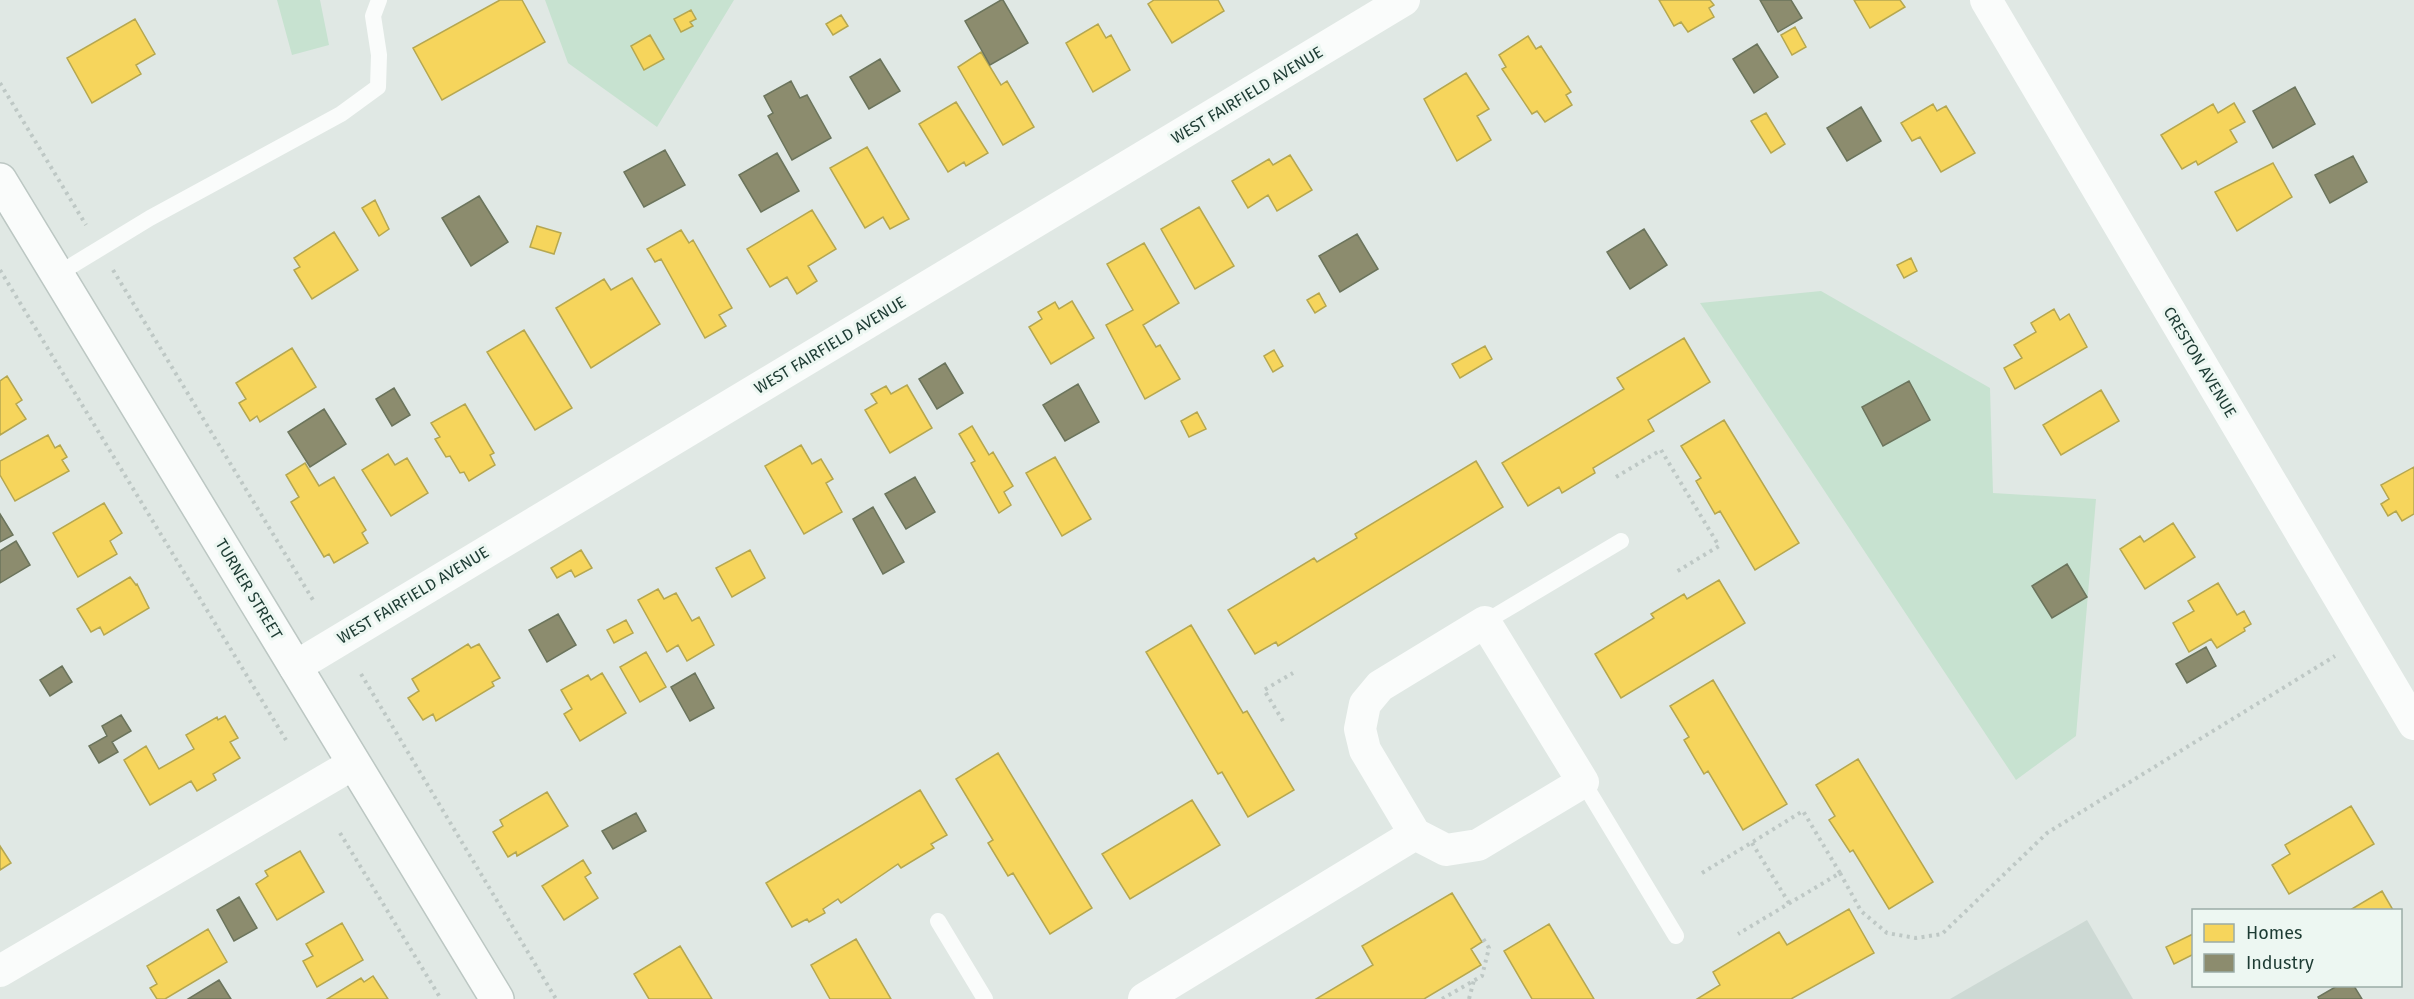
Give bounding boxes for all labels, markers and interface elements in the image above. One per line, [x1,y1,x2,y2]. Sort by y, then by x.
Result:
street label: WEST FAIRFIELD AVENUE [1168,42,1326,148]
street label: WEST FAIRFIELD AVENUE [751,292,909,398]
street label: CRESTON AVENUE [2159,303,2241,421]
street label: TURNER STREET [212,535,287,643]
street label: WEST FAIRFIELD AVENUE [334,542,492,648]
legend [2192,909,2402,987]
text: Homes [2246,922,2302,944]
text: Industry [2246,952,2314,974]

